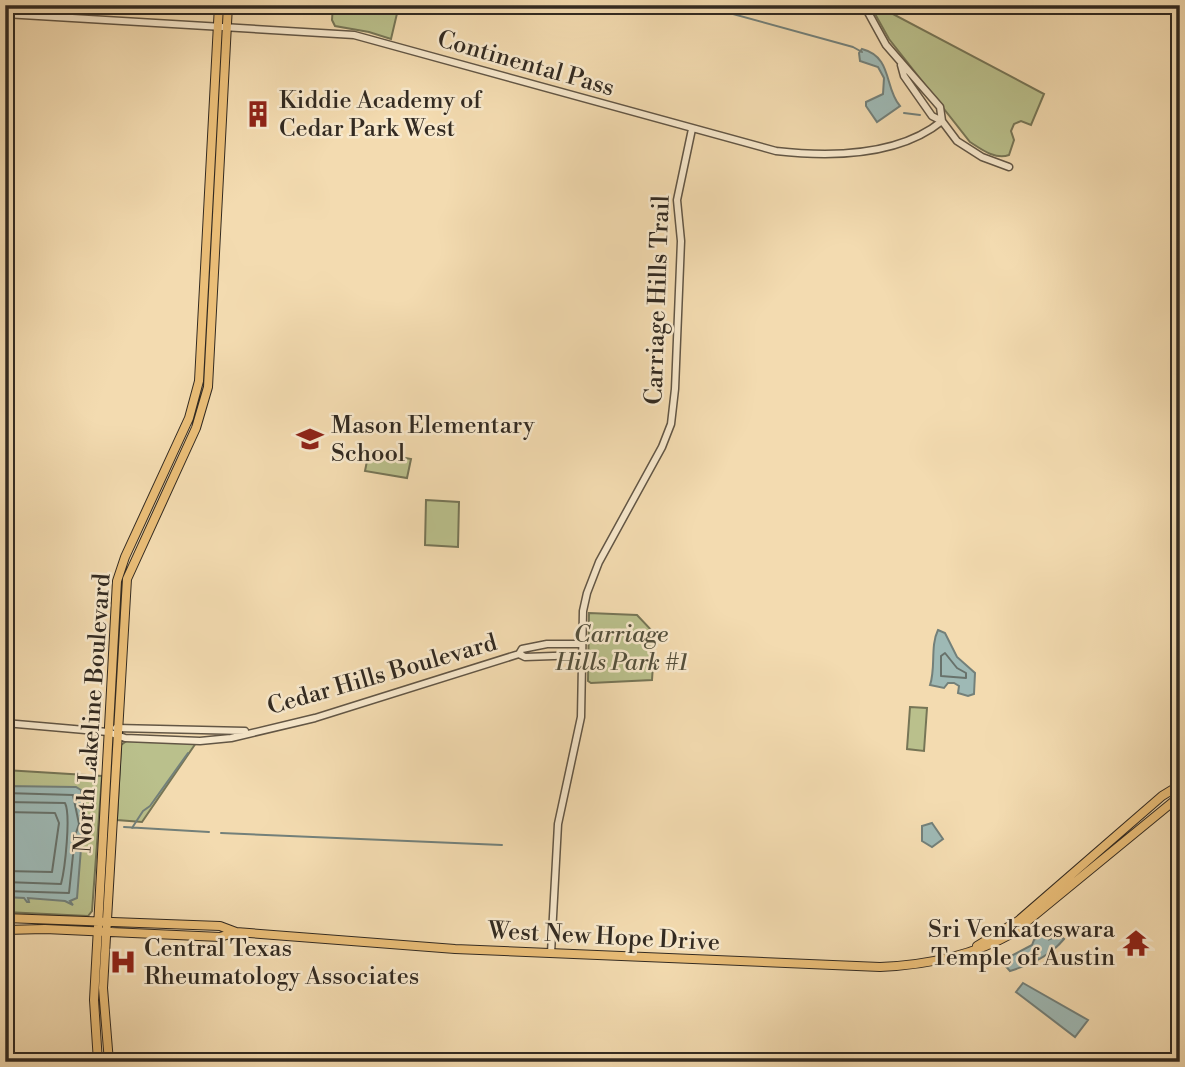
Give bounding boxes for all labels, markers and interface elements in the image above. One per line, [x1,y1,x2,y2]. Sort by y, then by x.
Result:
street label: Continental Pass [434,24,618,104]
place label: Kiddie Academy of Cedar Park West [279,86,483,144]
building icon: Kiddie Academy of Cedar Park West [243,99,273,129]
street label: Carriage Hills Trail [639,195,677,405]
place label: Mason Elementary School [331,411,535,469]
school or university icon: Mason Elementary School [295,424,325,454]
street label: North Lakeline Boulevard [68,572,118,854]
park label: Carriage Hills Park #1 [554,620,687,678]
street label: Cedar Hills Boulevard [264,628,501,722]
place label: Sri Venkateswara Temple of Austin [928,915,1116,973]
street label: West New Hope Drive [486,916,721,958]
temple icon: Sri Venkateswara Temple of Austin [1121,928,1151,958]
place label: Central Texas Rheumatology Associates [144,934,419,992]
hospital icon: Central Texas Rheumatology Associates [108,947,138,977]

